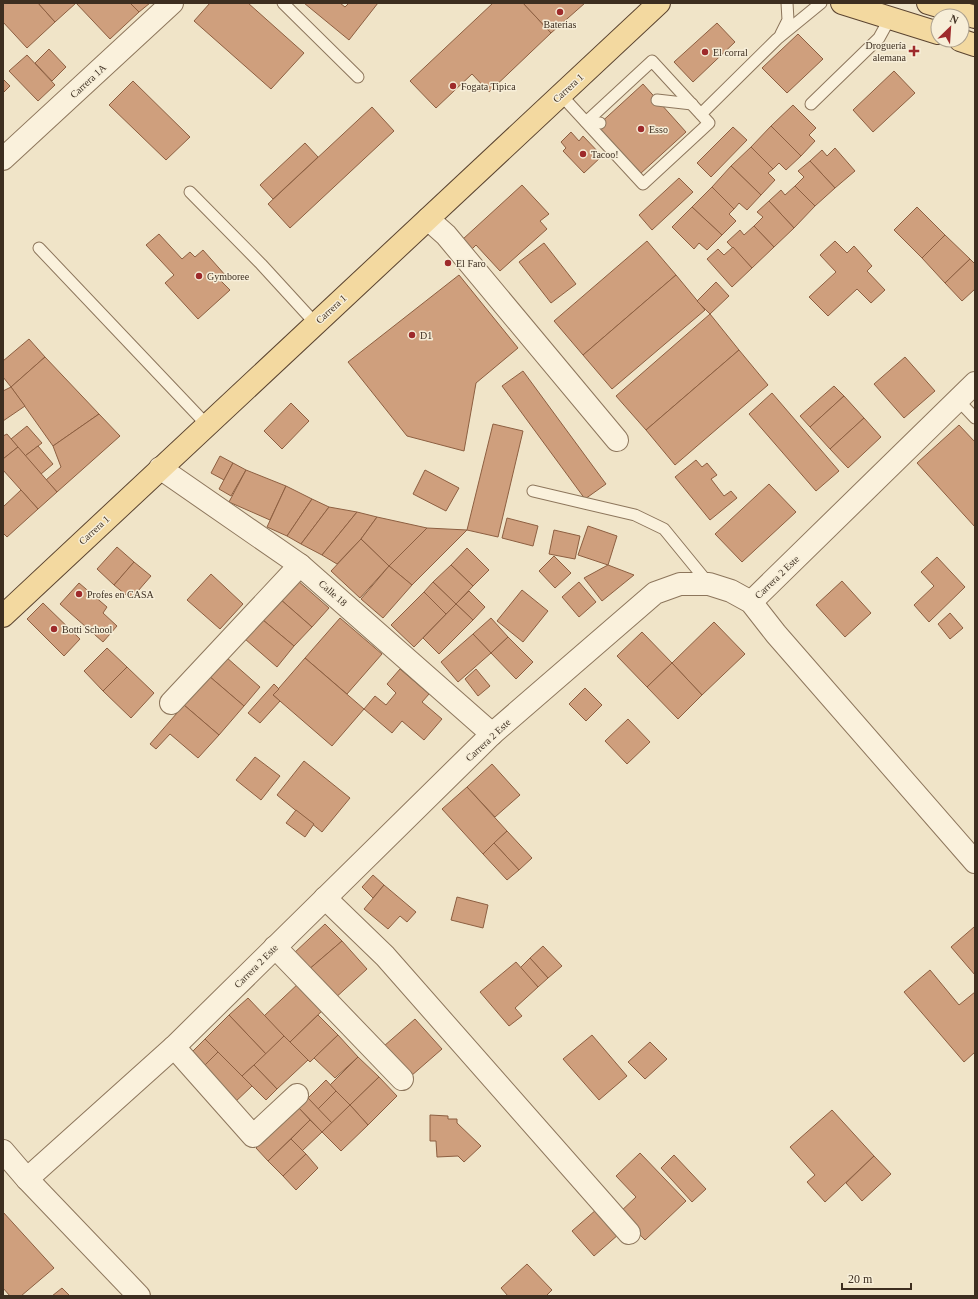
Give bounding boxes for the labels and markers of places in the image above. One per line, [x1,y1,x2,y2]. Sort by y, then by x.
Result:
marker: Baterias [555,7,565,17]
place label: Baterias [544,19,576,30]
place label: Droguería alemana [865,40,907,63]
marker: Droguería alemana [909,46,919,56]
marker: El corral [700,47,710,57]
place label: El corral [713,47,748,58]
marker: Fogata Tipica [448,81,458,91]
place label: Fogata Tipica [461,81,516,92]
marker: Esso [636,124,646,134]
place label: Esso [649,124,668,135]
marker: Tacoo! [578,149,588,159]
place label: Tacoo! [591,149,619,160]
marker: El Faro [443,258,453,268]
place label: El Faro [456,258,486,269]
marker: Gymboree [194,271,204,281]
place label: Gymboree [207,271,250,282]
marker: D1 [407,330,417,340]
place label: D1 [420,330,432,341]
marker: Profes en CASA [74,589,84,599]
place label: Profes en CASA [87,589,154,600]
marker: Botti School [49,624,59,634]
place label: Botti School [62,624,113,635]

